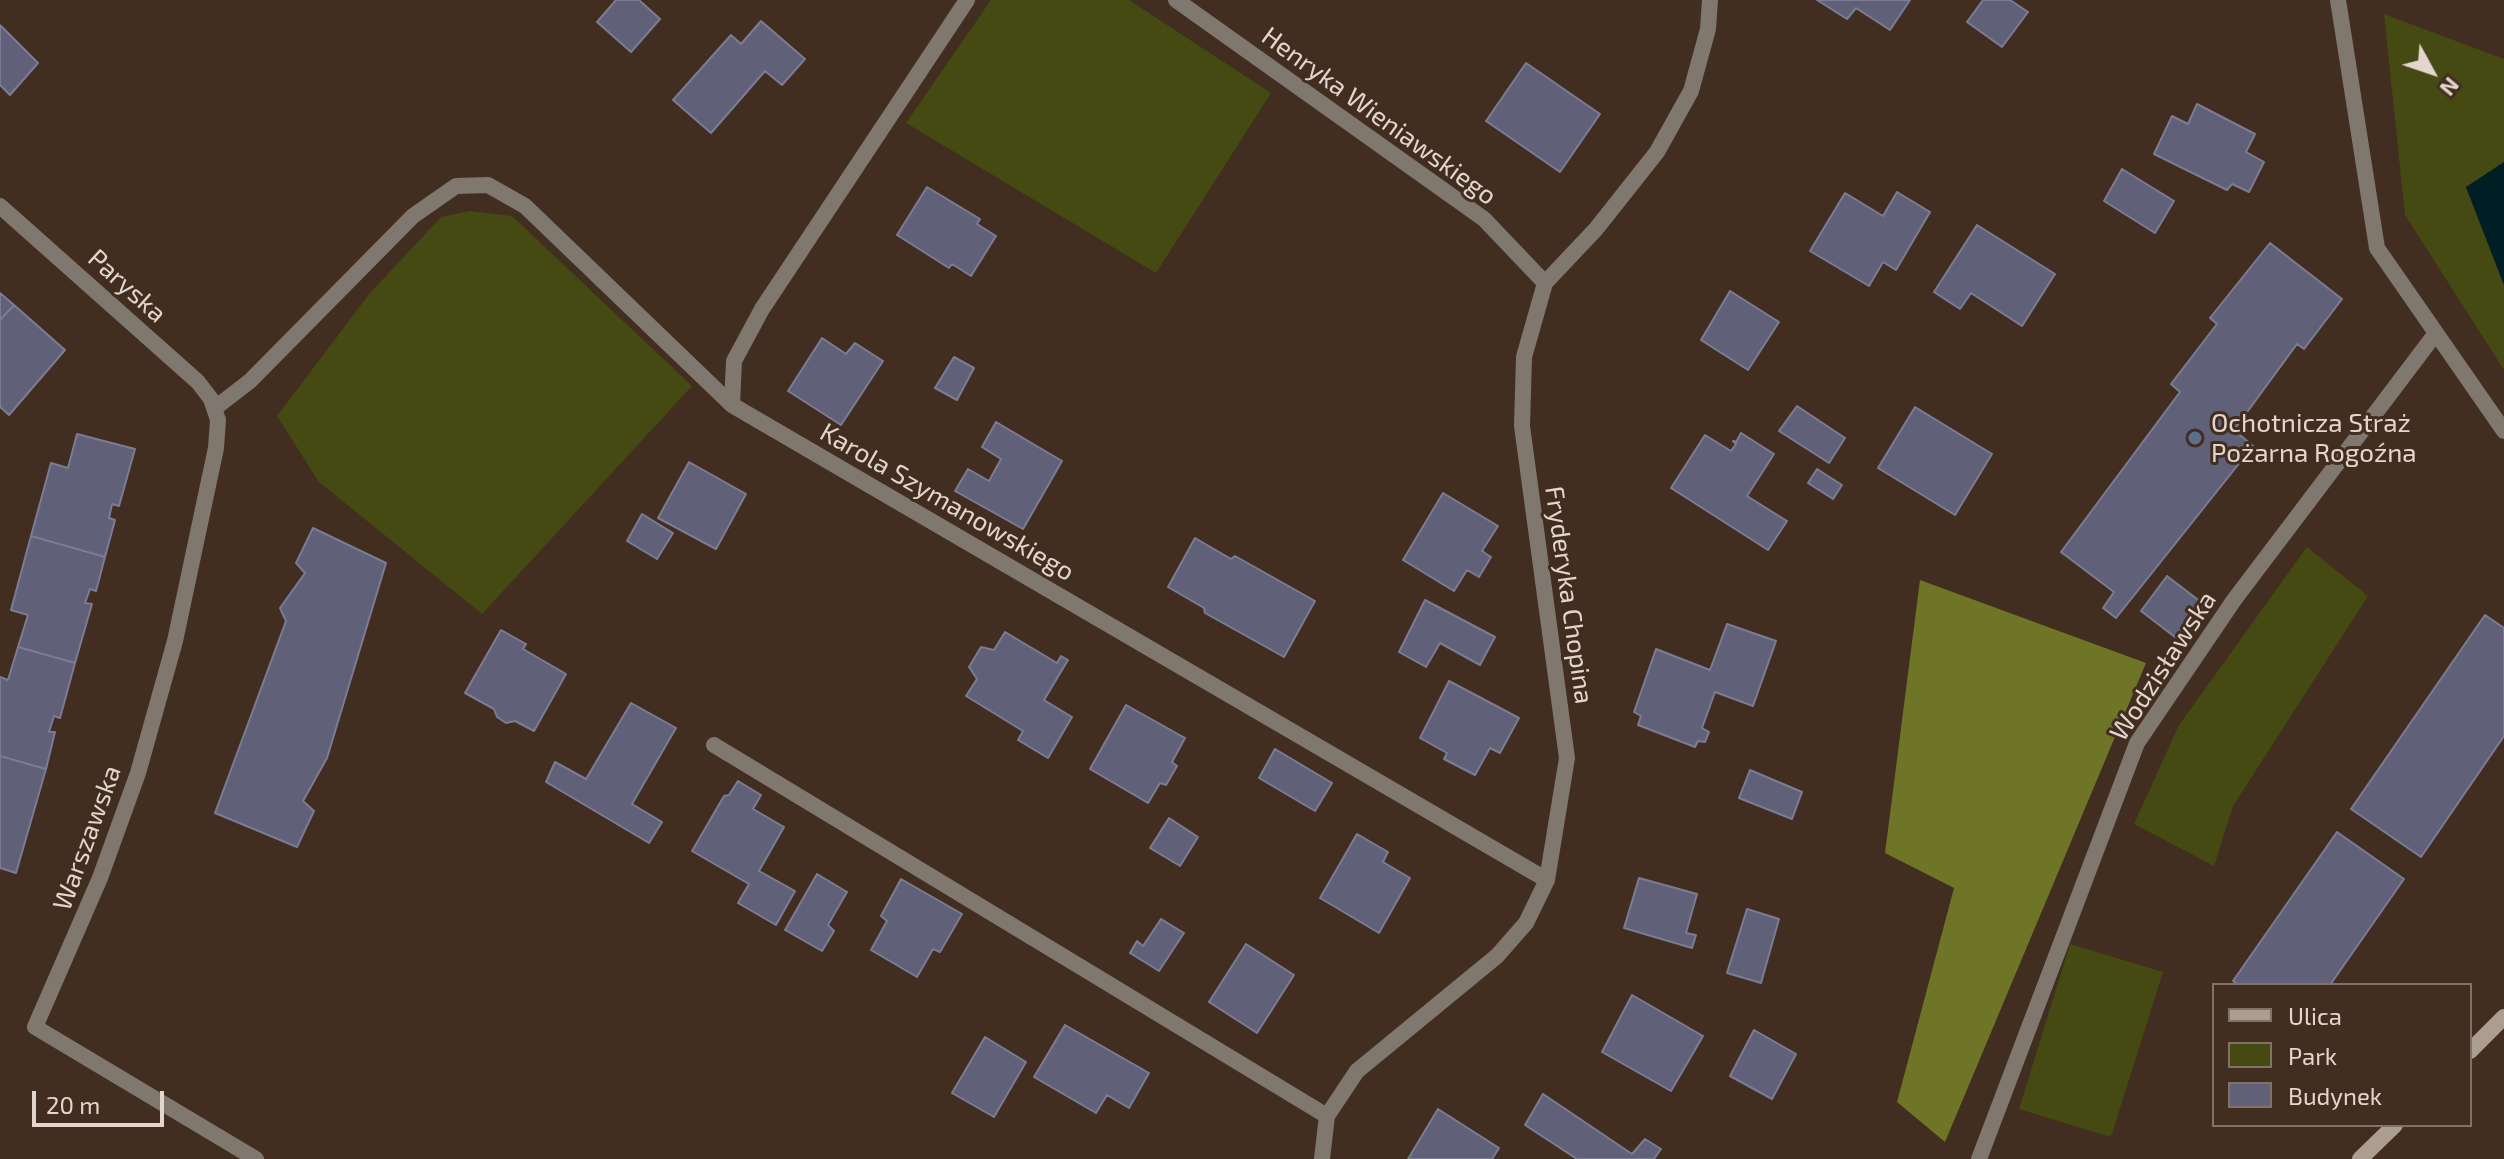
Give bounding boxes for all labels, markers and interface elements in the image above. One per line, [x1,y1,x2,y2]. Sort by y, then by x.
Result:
street label: Henryka Wieniawskiego [1256,20,1502,212]
north arrow [2392,32,2472,112]
text: N [2435,73,2465,102]
street label: Paryska [81,243,173,329]
place label: Ochotnicza Straż Pożarna Rogoźna [2211,407,2417,468]
street label: Karola Szymanowskiego [814,416,1080,588]
marker: Ochotnicza Straż Pożarna Rogoźna [2186,429,2204,447]
street label: Fryderyka Chopina [1538,484,1600,706]
street label: Wodzisławska [2103,586,2223,746]
street label: Warszawska [46,761,128,915]
legend [2212,983,2472,1127]
text: Ulica [2288,1001,2342,1030]
text: Park [2288,1041,2337,1070]
scale bar [36,1075,168,1125]
text: Budynek [2288,1081,2382,1110]
text: 20 m [46,1090,100,1119]

